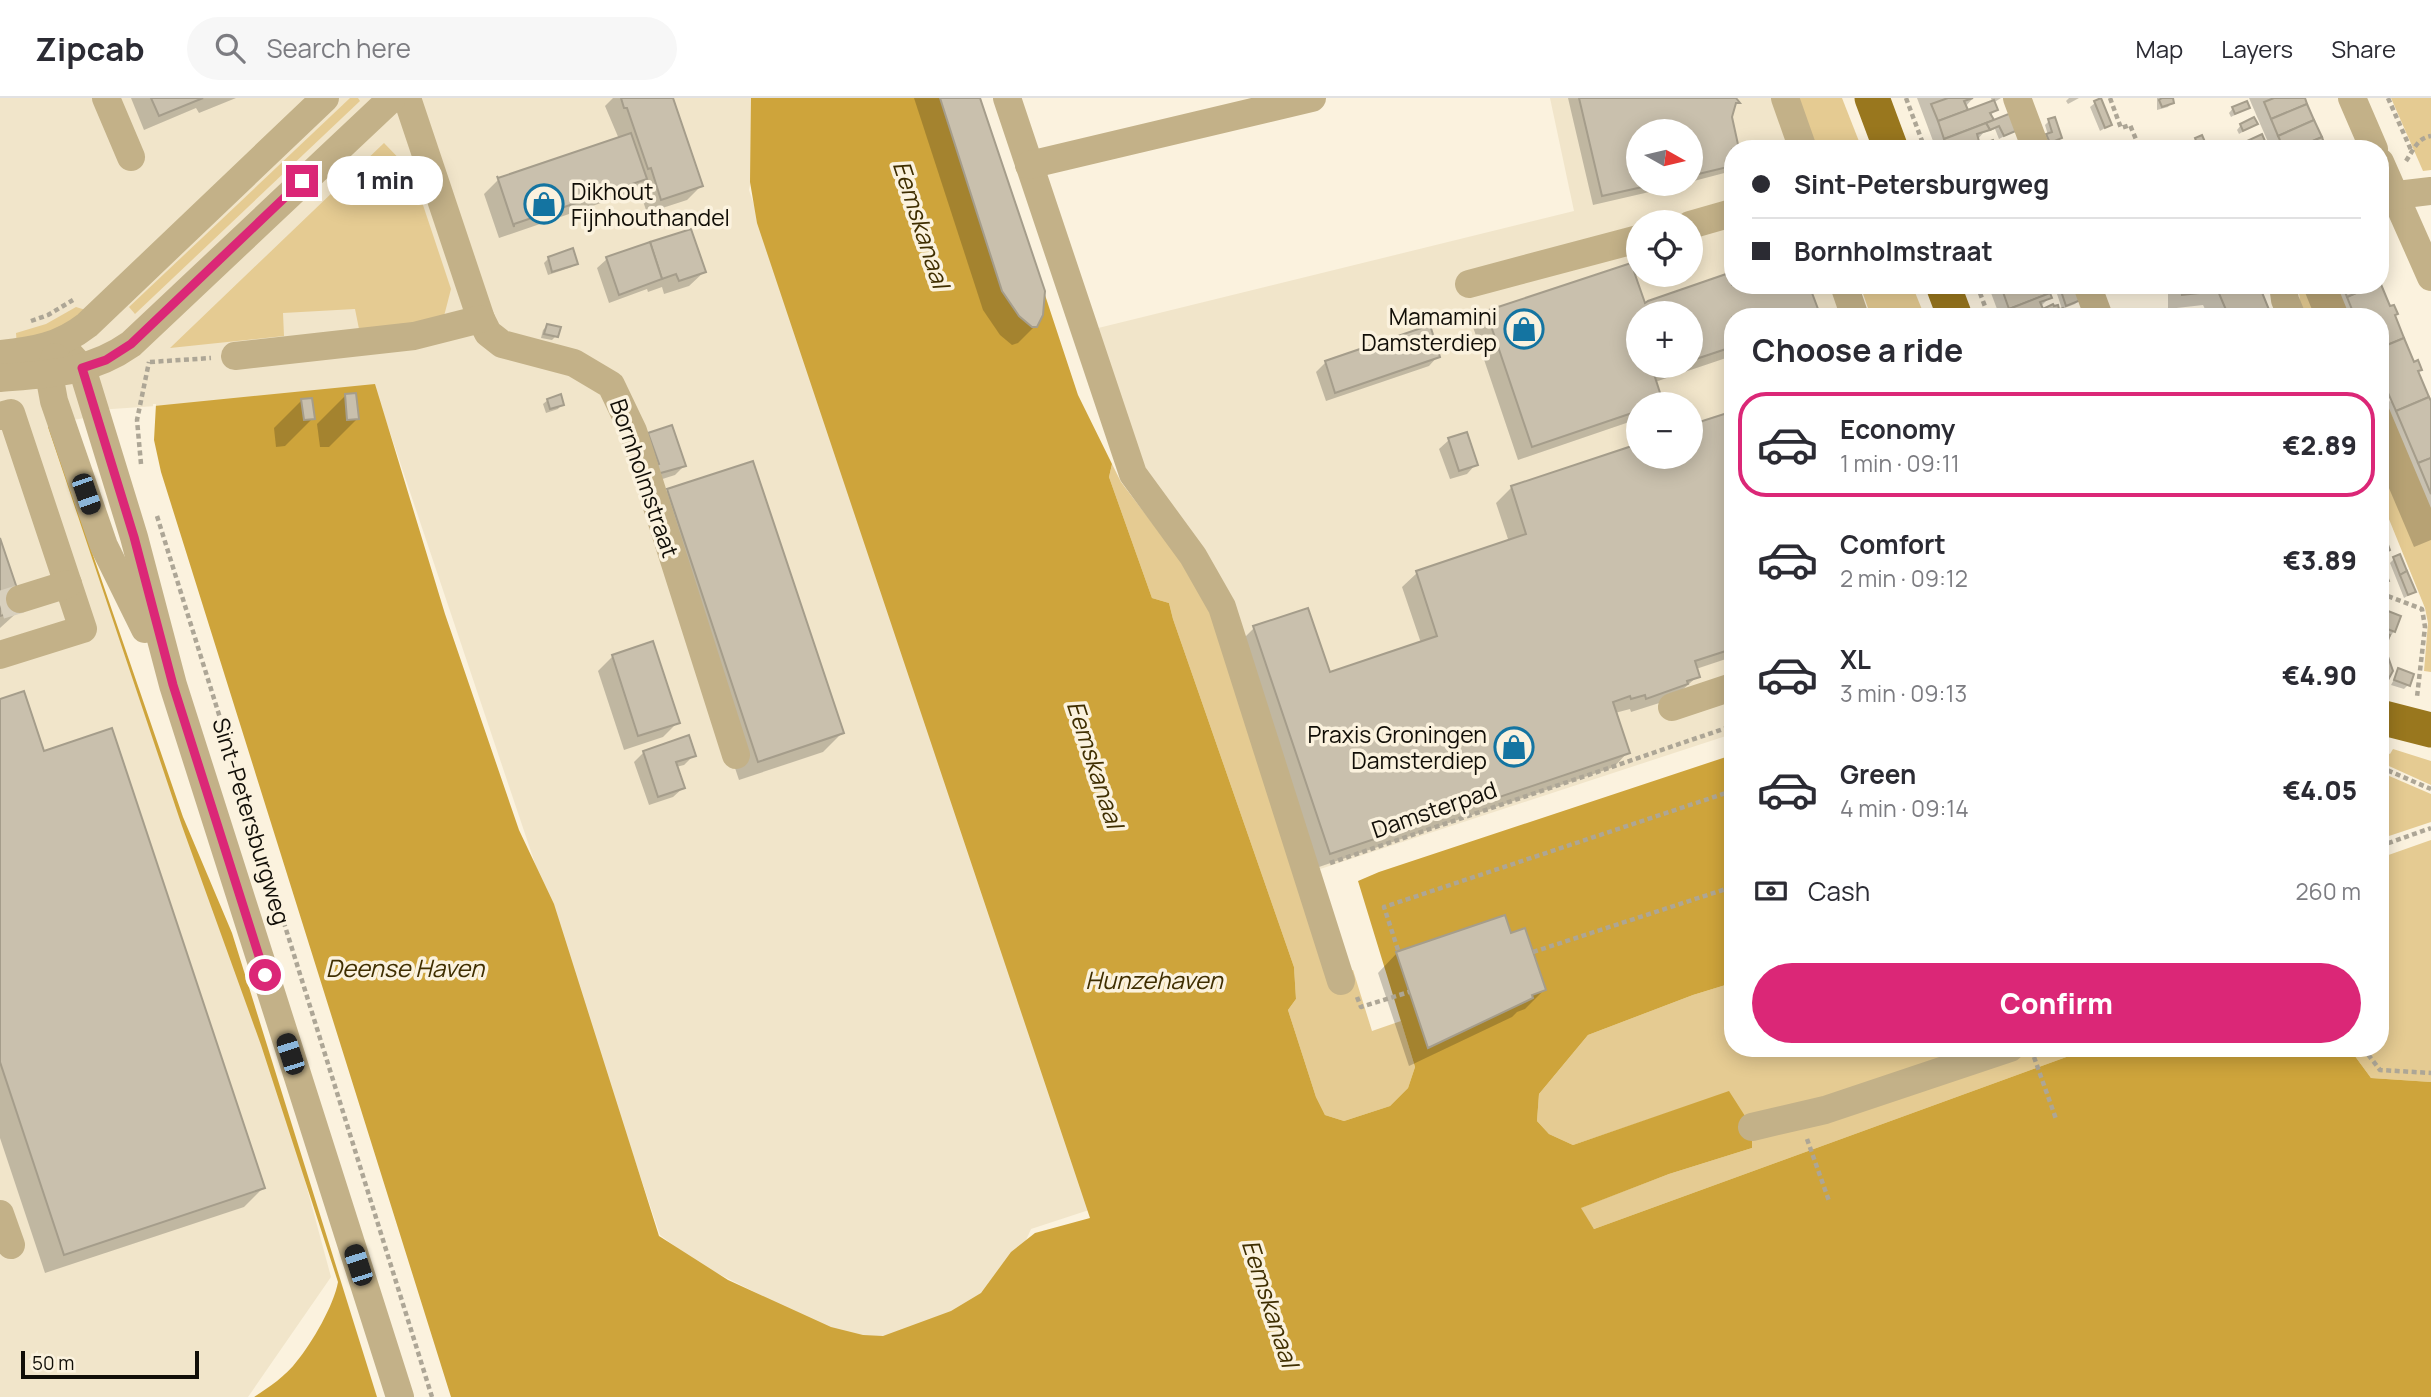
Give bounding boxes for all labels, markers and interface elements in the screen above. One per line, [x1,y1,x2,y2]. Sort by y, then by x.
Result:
search box [187,17,677,80]
text: Zipcab [35,26,145,71]
icon: search [211,29,249,67]
text: Search here [267,30,411,66]
text: Map [2136,32,2183,65]
text: Layers [2221,32,2293,65]
text: Share [2331,32,2396,65]
north arrow [1626,119,1703,196]
map controls [1626,119,1703,469]
callout: 1 min [326,156,442,206]
water label: Eemskanaal [886,156,959,295]
text: 1 min [356,164,414,196]
route end [286,165,318,197]
text: Sint-Petersburgweg [1794,166,2049,202]
place label: Dikhout Fijnhouthandel [571,175,730,233]
shop icon: Dikhout Fijnhouthandel [523,183,565,225]
button: locate [1626,210,1703,287]
text: Bornholmstraat [1794,233,1993,269]
place label: Mamamini Damsterdiep [1361,300,1497,358]
button: + [1626,301,1703,378]
shop icon: Mamamini Damsterdiep [1503,308,1545,350]
text: Choose a ride [1752,328,1963,372]
button: − [1626,392,1703,469]
street label: Bornholmstraat [603,394,687,562]
text: Economy [1840,411,1955,447]
icon: car [1756,413,1819,476]
text: €2.89 [2283,427,2357,463]
text: 1 min · 09:11 [1840,447,1960,479]
car [70,471,103,517]
text: Comfort [1840,526,1946,562]
icon: car [1756,528,1819,591]
text: €3.89 [2283,542,2357,578]
text: 2 min · 09:12 [1840,562,1968,594]
text: XL [1840,641,1871,677]
icon: car [1756,643,1819,706]
text: €4.90 [2282,657,2357,693]
text: 3 min · 09:13 [1840,677,1967,709]
water label: Eemskanaal [1060,696,1133,835]
street label: Sint-Petersburgweg [205,714,299,928]
place label: Praxis Groningen Damsterdiep [1307,718,1487,776]
shop icon: Praxis Groningen Damsterdiep [1493,726,1535,768]
text: Green [1840,756,1916,792]
icon: car [1756,758,1819,821]
text: €4.05 [2283,772,2357,808]
street label: Damsterpad [1367,773,1501,845]
text: 4 min · 09:14 [1840,792,1969,824]
icon: cash [1752,872,1790,910]
text: Cash [1808,873,1870,909]
text: 260 m [2295,875,2361,907]
water label: Deense Haven [326,951,485,984]
route start [249,959,281,991]
water label: Hunzehaven [1085,963,1223,996]
button: Confirm [1752,963,2361,1043]
car [274,1031,307,1077]
water label: Eemskanaal [1235,1235,1308,1374]
car [342,1242,375,1288]
scale bar [21,1348,200,1380]
text: 50 m [32,1350,74,1376]

